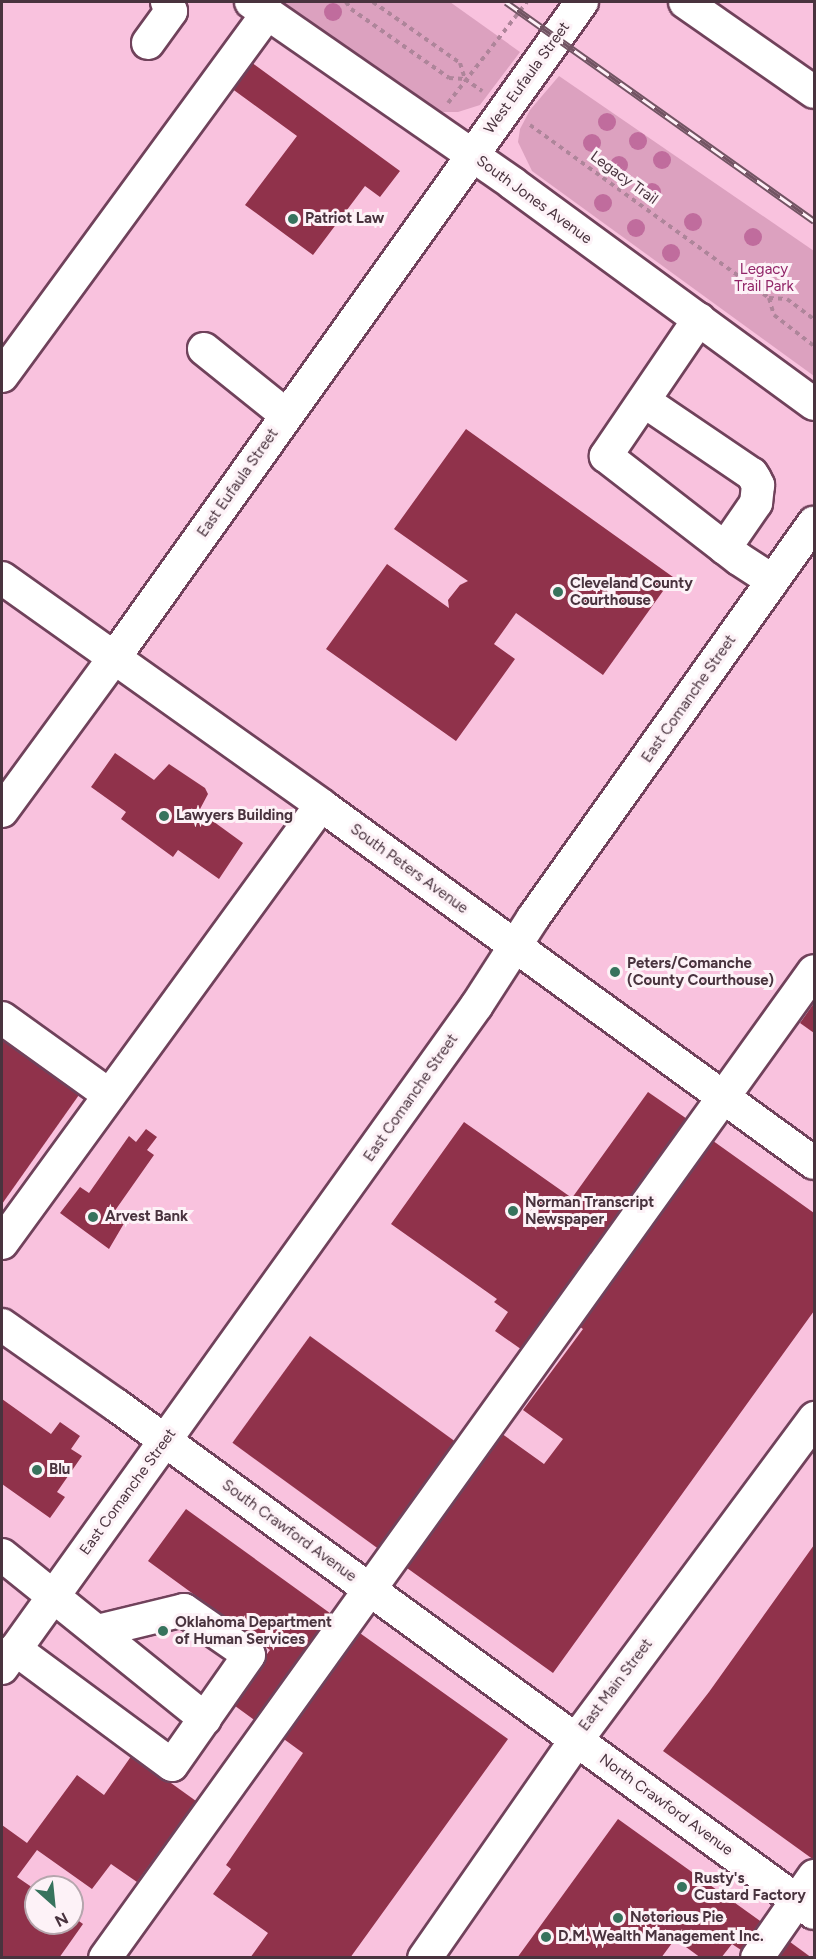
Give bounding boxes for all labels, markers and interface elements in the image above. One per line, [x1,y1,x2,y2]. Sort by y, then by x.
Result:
street label: West Eufaula Street [480,19,574,137]
street label: Legacy Trail [587,147,661,209]
street label: South Jones Avenue [473,152,595,248]
place label: Patriot Law [305,210,384,228]
marker: Patriot Law [286,212,300,226]
park label: Legacy Trail Park [734,260,794,295]
street label: East Eufaula Street [194,425,282,541]
place label: Cleveland County Courthouse [570,574,693,609]
marker: Cleveland County Courthouse [551,585,565,599]
street label: East Comanche Street [638,632,740,766]
place label: Lawyers Building [176,807,293,825]
marker: Lawyers Building [157,809,171,823]
street label: South Peters Avenue [347,820,471,918]
place label: Peters/Comanche (County Courthouse) [627,954,774,989]
marker: Peters/Comanche (County Courthouse) [608,965,622,979]
street label: East Comanche Street [360,1031,462,1165]
place label: Norman Transcript Newspaper [525,1193,654,1228]
marker: Norman Transcript Newspaper [506,1204,520,1218]
place label: Arvest Bank [105,1208,188,1226]
marker: Arvest Bank [86,1210,100,1224]
street label: East Comanche Street [76,1425,180,1559]
place label: Blu [49,1461,70,1479]
marker: Blu [30,1463,44,1477]
street label: South Crawford Avenue [218,1476,360,1586]
place label: Oklahoma Department of Human Services [175,1613,332,1648]
marker: Oklahoma Department of Human Services [156,1624,170,1638]
street label: East Main Street [575,1635,657,1735]
street label: North Crawford Avenue [596,1750,736,1860]
place label: Rusty's Custard Factory [694,1869,806,1904]
north arrow [24,1875,84,1935]
marker: Rusty's Custard Factory [675,1880,689,1894]
text: N [52,1908,71,1931]
place label: Notorious Pie [630,1909,724,1927]
marker: Notorious Pie [611,1911,625,1925]
place label: D.M. Wealth Management Inc. [558,1928,764,1946]
marker: D.M. Wealth Management Inc. [539,1930,553,1944]

